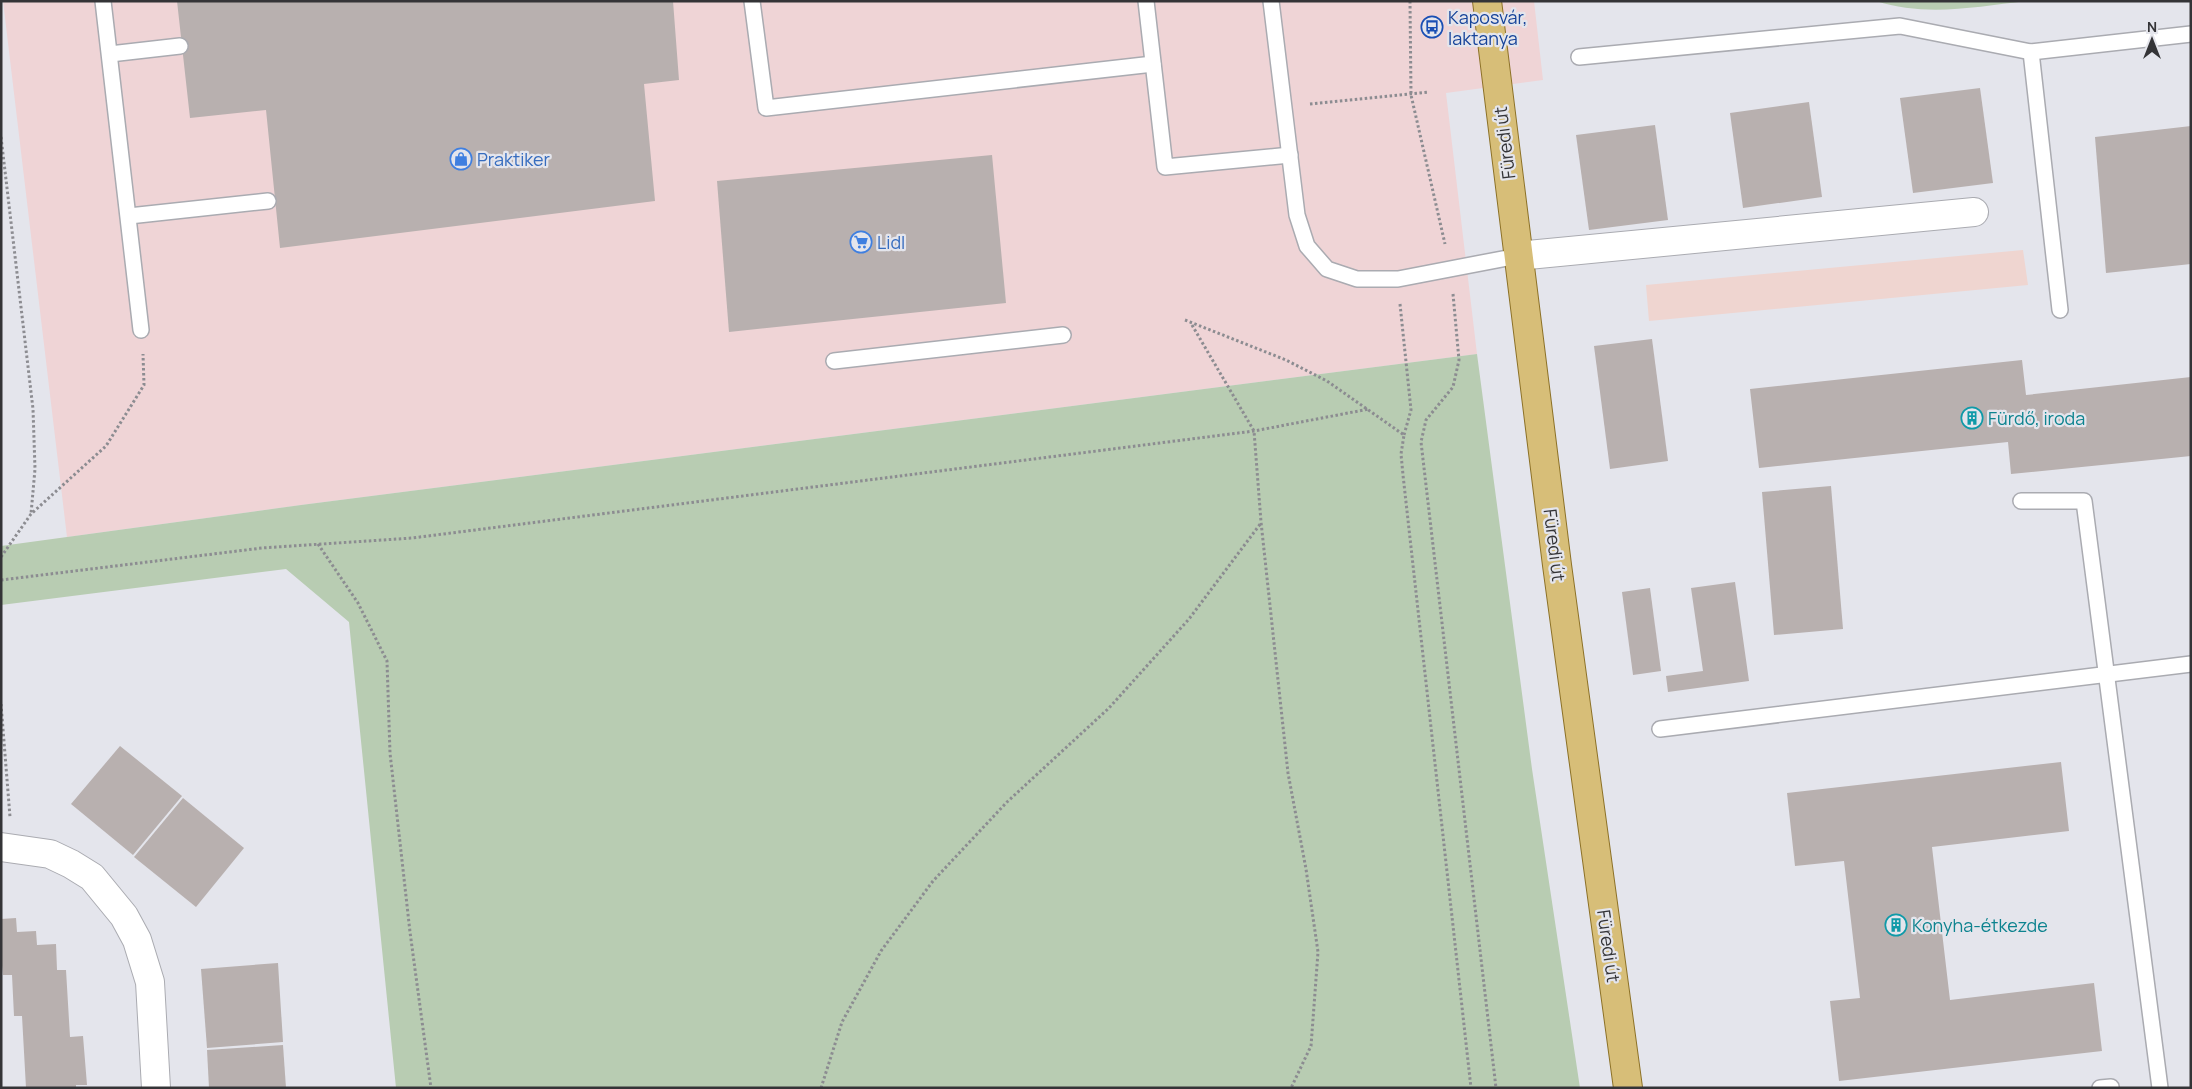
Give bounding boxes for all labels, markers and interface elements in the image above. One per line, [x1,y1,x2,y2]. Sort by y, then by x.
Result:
place label: Kaposvár, laktanya [1448,5,1527,50]
bus stop icon: Kaposvár, laktanya [1420,15,1444,39]
north arrow [2127,15,2177,65]
text: N [2147,17,2157,36]
street label: Füredi út [1488,105,1520,181]
shop icon: Praktiker [449,147,473,171]
place label: Praktiker [477,147,551,171]
supermarket icon: Lidl [849,230,873,254]
place label: Lidl [877,230,905,254]
building icon: Fürdő, iroda [1960,406,1984,430]
place label: Fürdő, iroda [1988,406,2085,430]
street label: Füredi út [1539,507,1571,583]
street label: Füredi út [1592,908,1626,984]
building icon: Konyha-étkezde [1884,913,1908,937]
place label: Konyha-étkezde [1912,913,2048,937]

